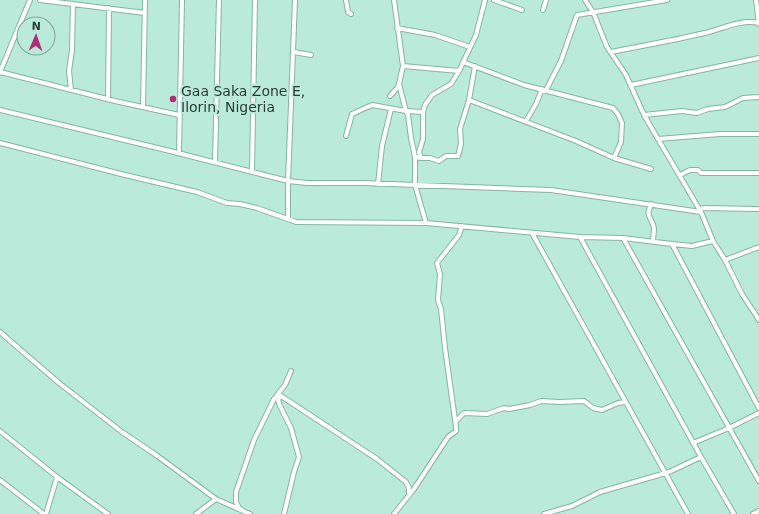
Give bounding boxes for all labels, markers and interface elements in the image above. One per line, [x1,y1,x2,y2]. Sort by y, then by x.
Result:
north arrow [16,16,56,56]
text: N [31,20,41,33]
place label: Gaa Saka Zone E, Ilorin, Nigeria [181,83,305,115]
marker: Gaa Saka Zone E, Ilorin, Nigeria [168,94,178,104]

